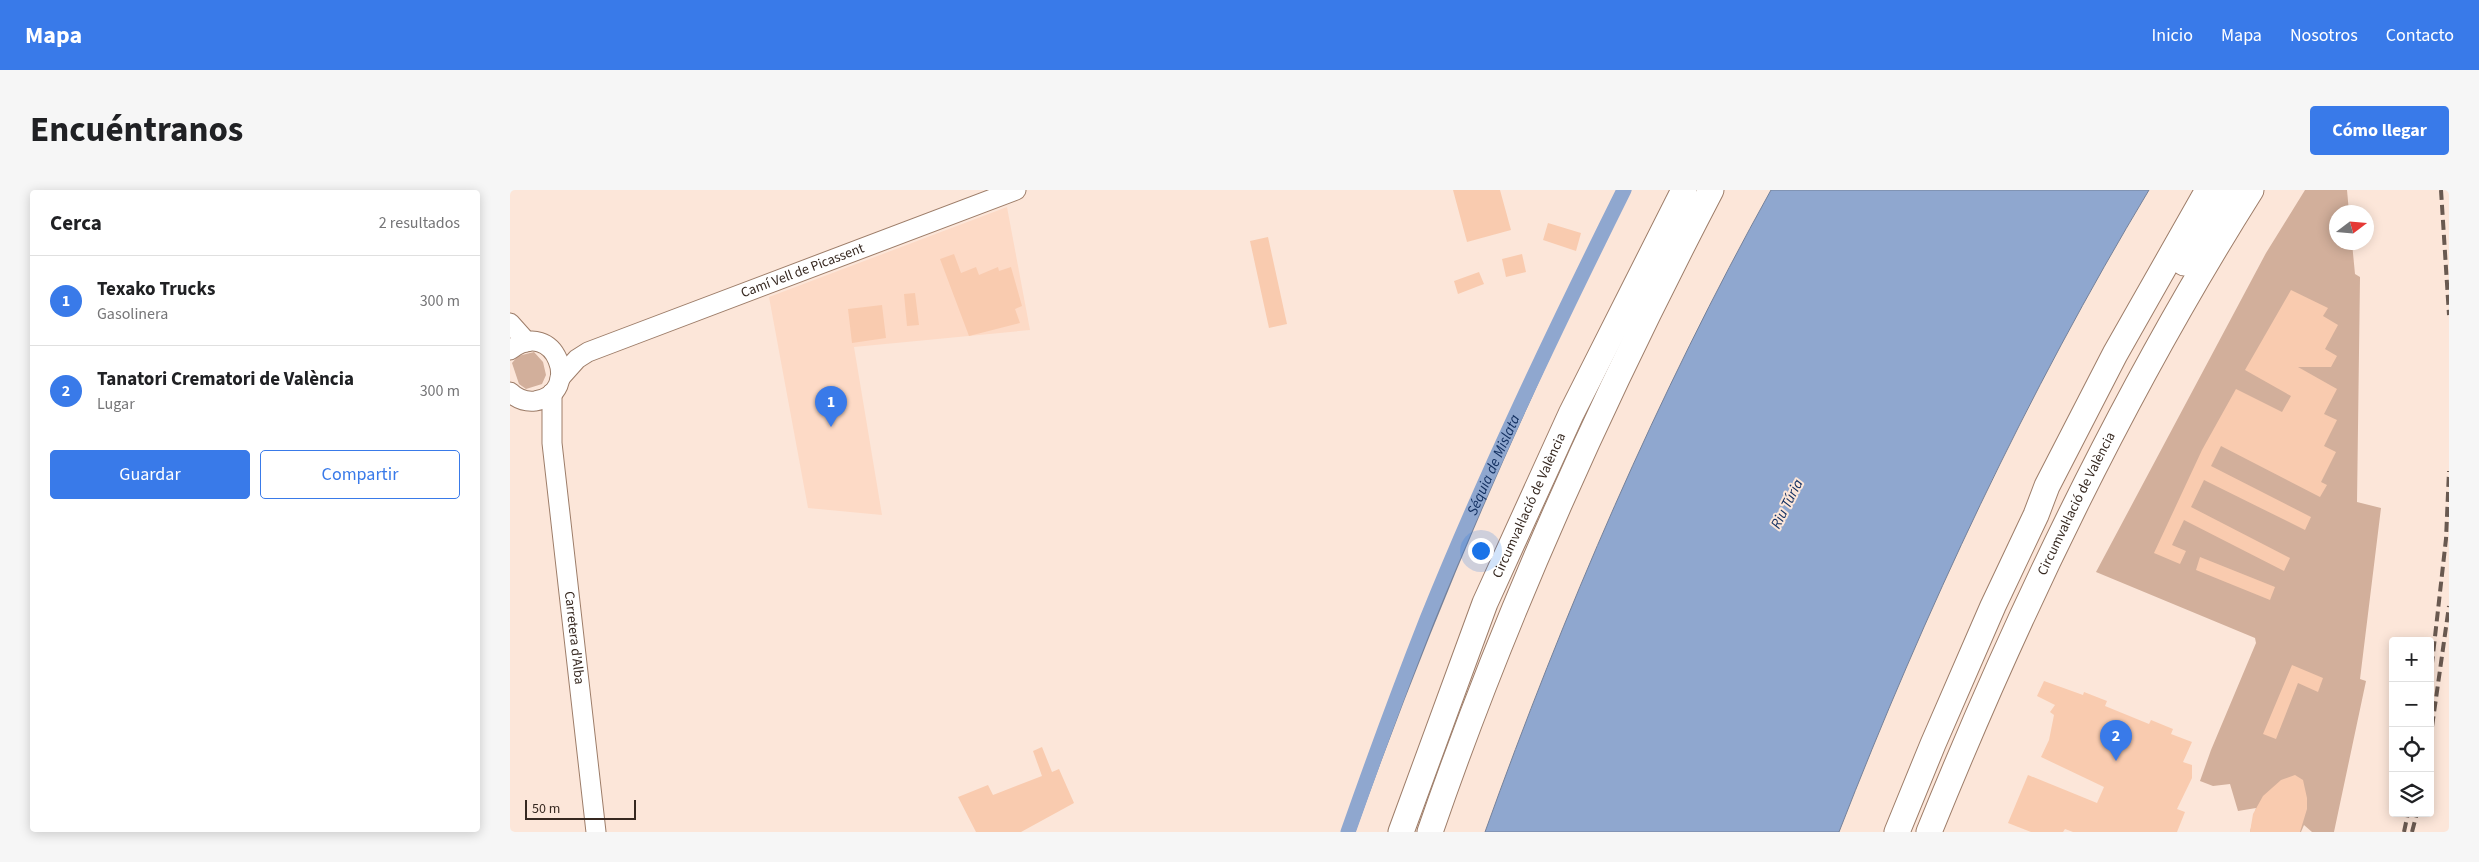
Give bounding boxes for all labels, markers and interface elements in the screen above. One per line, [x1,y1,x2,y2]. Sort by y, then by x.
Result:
text: Mapa [25,18,82,53]
text: Inicio [2152,23,2193,48]
text: Mapa [2221,23,2262,48]
text: Nosotros [2290,23,2358,48]
text: Contacto [2386,23,2454,48]
text: Encuéntranos [30,105,243,155]
button: Cómo llegar [2310,106,2449,155]
north arrow [2329,205,2374,250]
text: Cerca [50,208,102,238]
text: 2 resultados [379,212,460,234]
street label: Camí Vell de Picassent [738,238,867,303]
text: Texako Trucks [97,276,215,303]
text: 1 [62,290,70,312]
text: 300 m [420,290,460,312]
text: Gasolinera [97,303,168,325]
text: Tanatori Crematori de València [97,366,354,393]
text: 2 [62,380,70,402]
text: 300 m [420,380,460,402]
pin: 1 [815,386,847,427]
text: Lugar [97,393,135,415]
water label: Séquia de Mislata [1461,411,1525,518]
street label: Circumval·lació de València [2033,429,2121,579]
street label: Circumval·lació de València [1488,430,1571,581]
button: Guardar [50,450,250,499]
button: Compartir [260,450,460,499]
water label: Riu Túria [1766,475,1808,533]
your location [1468,538,1494,564]
street label: Carretera d'Alba [559,590,589,685]
map controls [2389,637,2434,817]
button: + [2389,637,2434,682]
button: − [2389,682,2434,727]
pin: 2 [2100,720,2132,761]
button: locate [2389,727,2434,772]
button: layers [2389,772,2434,817]
scale bar [525,797,636,820]
text: 50 m [532,799,560,819]

